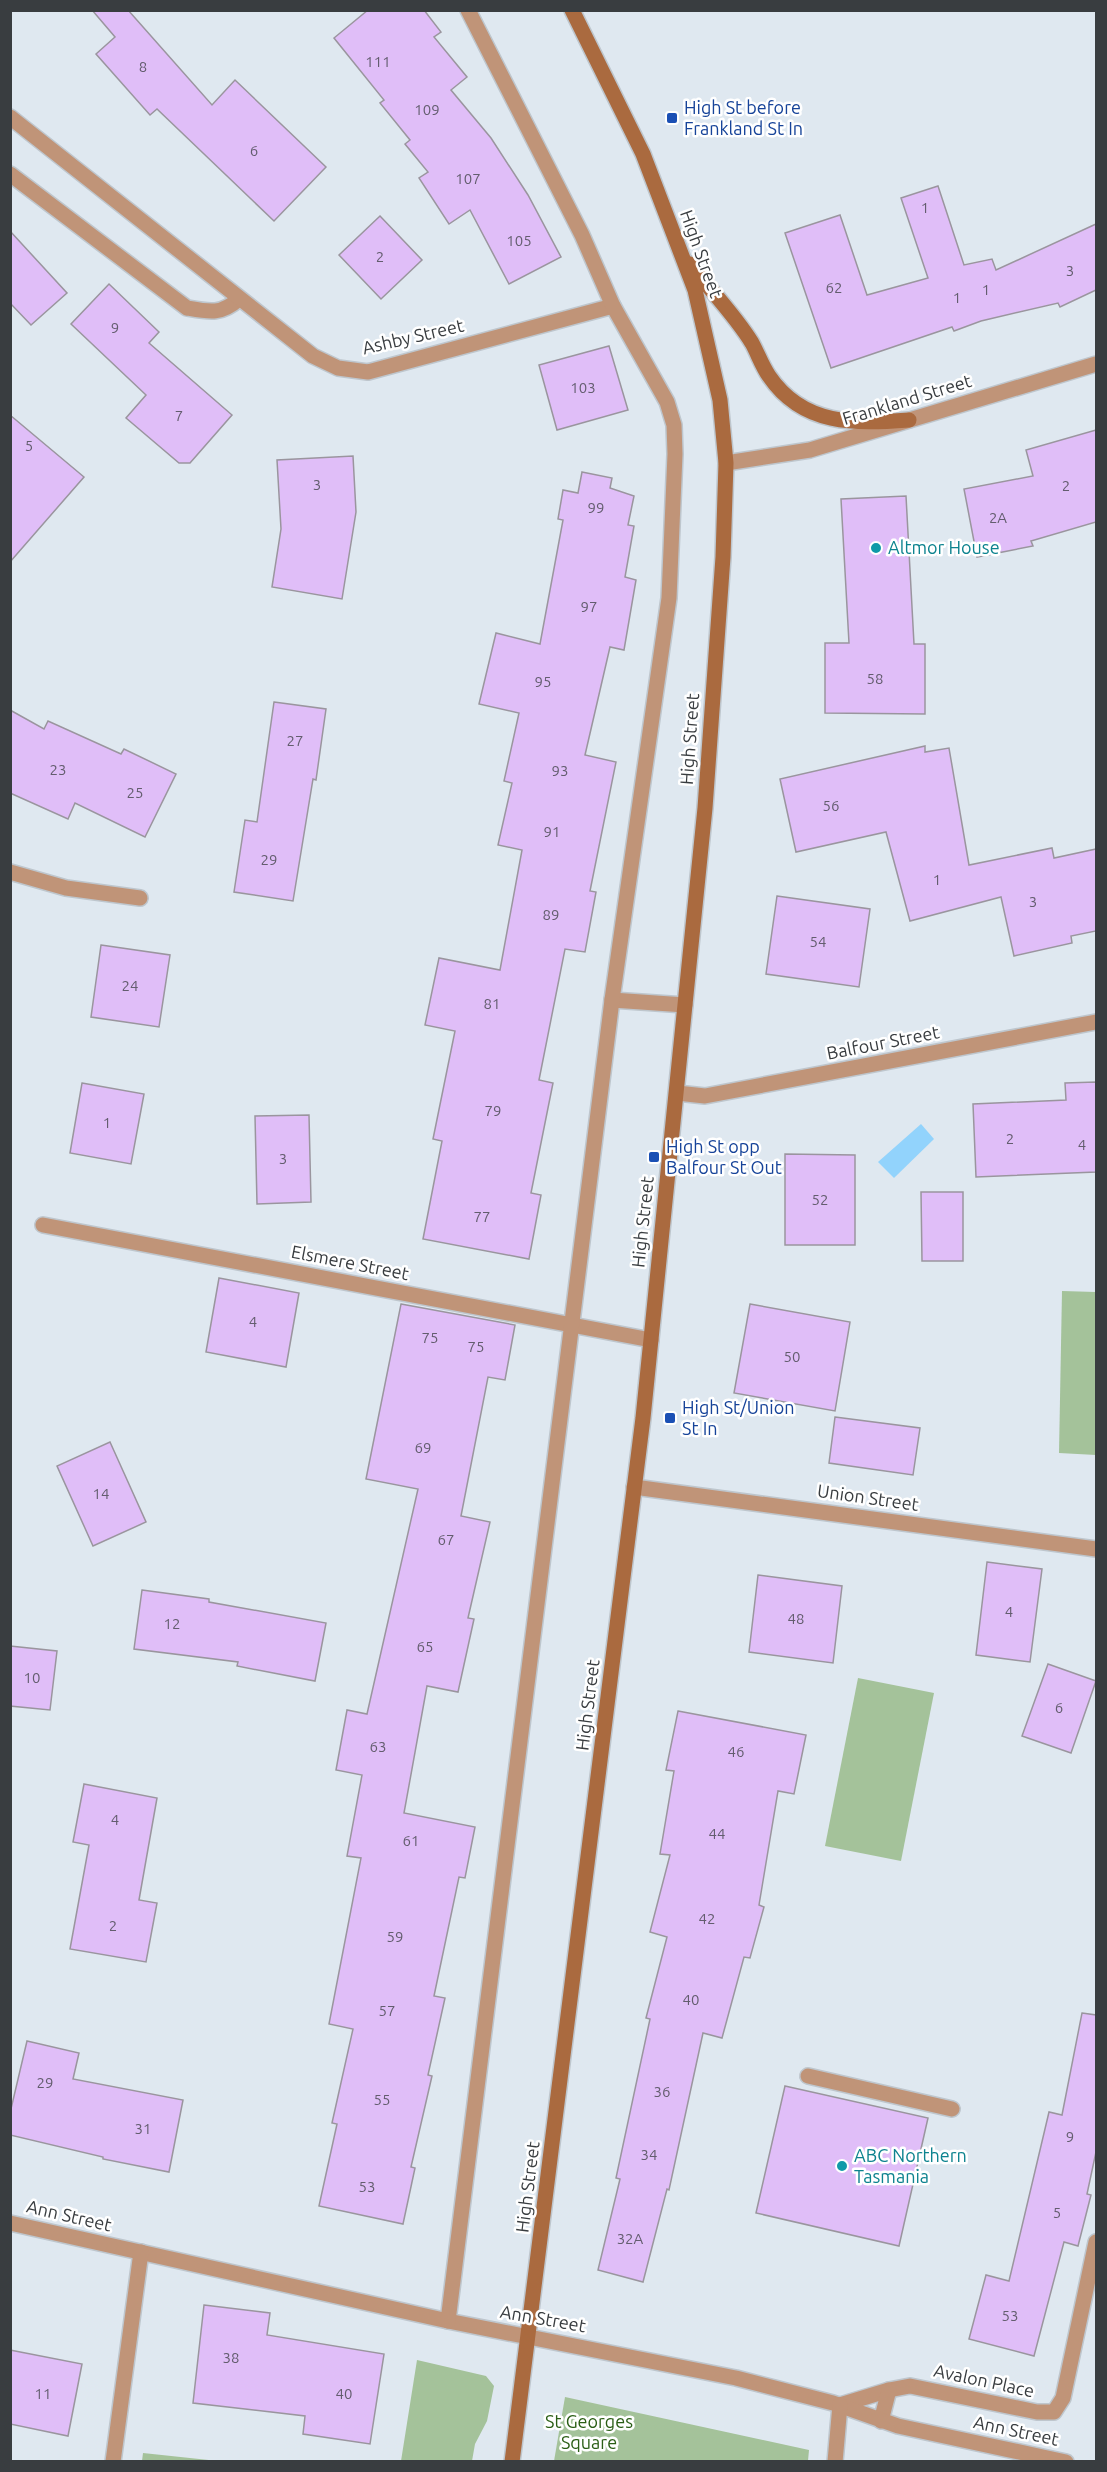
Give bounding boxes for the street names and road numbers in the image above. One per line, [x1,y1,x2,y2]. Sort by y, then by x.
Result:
street label: High Street [677,207,727,300]
street label: Ashby Street [360,315,465,357]
street label: Frankland Street [840,370,974,428]
street label: High Street [676,692,702,785]
street label: Balfour Street [825,1021,941,1063]
street label: High Street [627,1175,657,1269]
street label: Elsmere Street [290,1241,411,1283]
street label: Union Street [816,1480,920,1514]
street label: High Street [571,1658,603,1752]
street label: High Street [511,2140,543,2234]
street label: Ann Street [25,2196,114,2235]
street label: Ann Street [499,2301,588,2335]
street label: Avalon Place [932,2360,1036,2400]
street label: Ann Street [972,2411,1061,2449]

